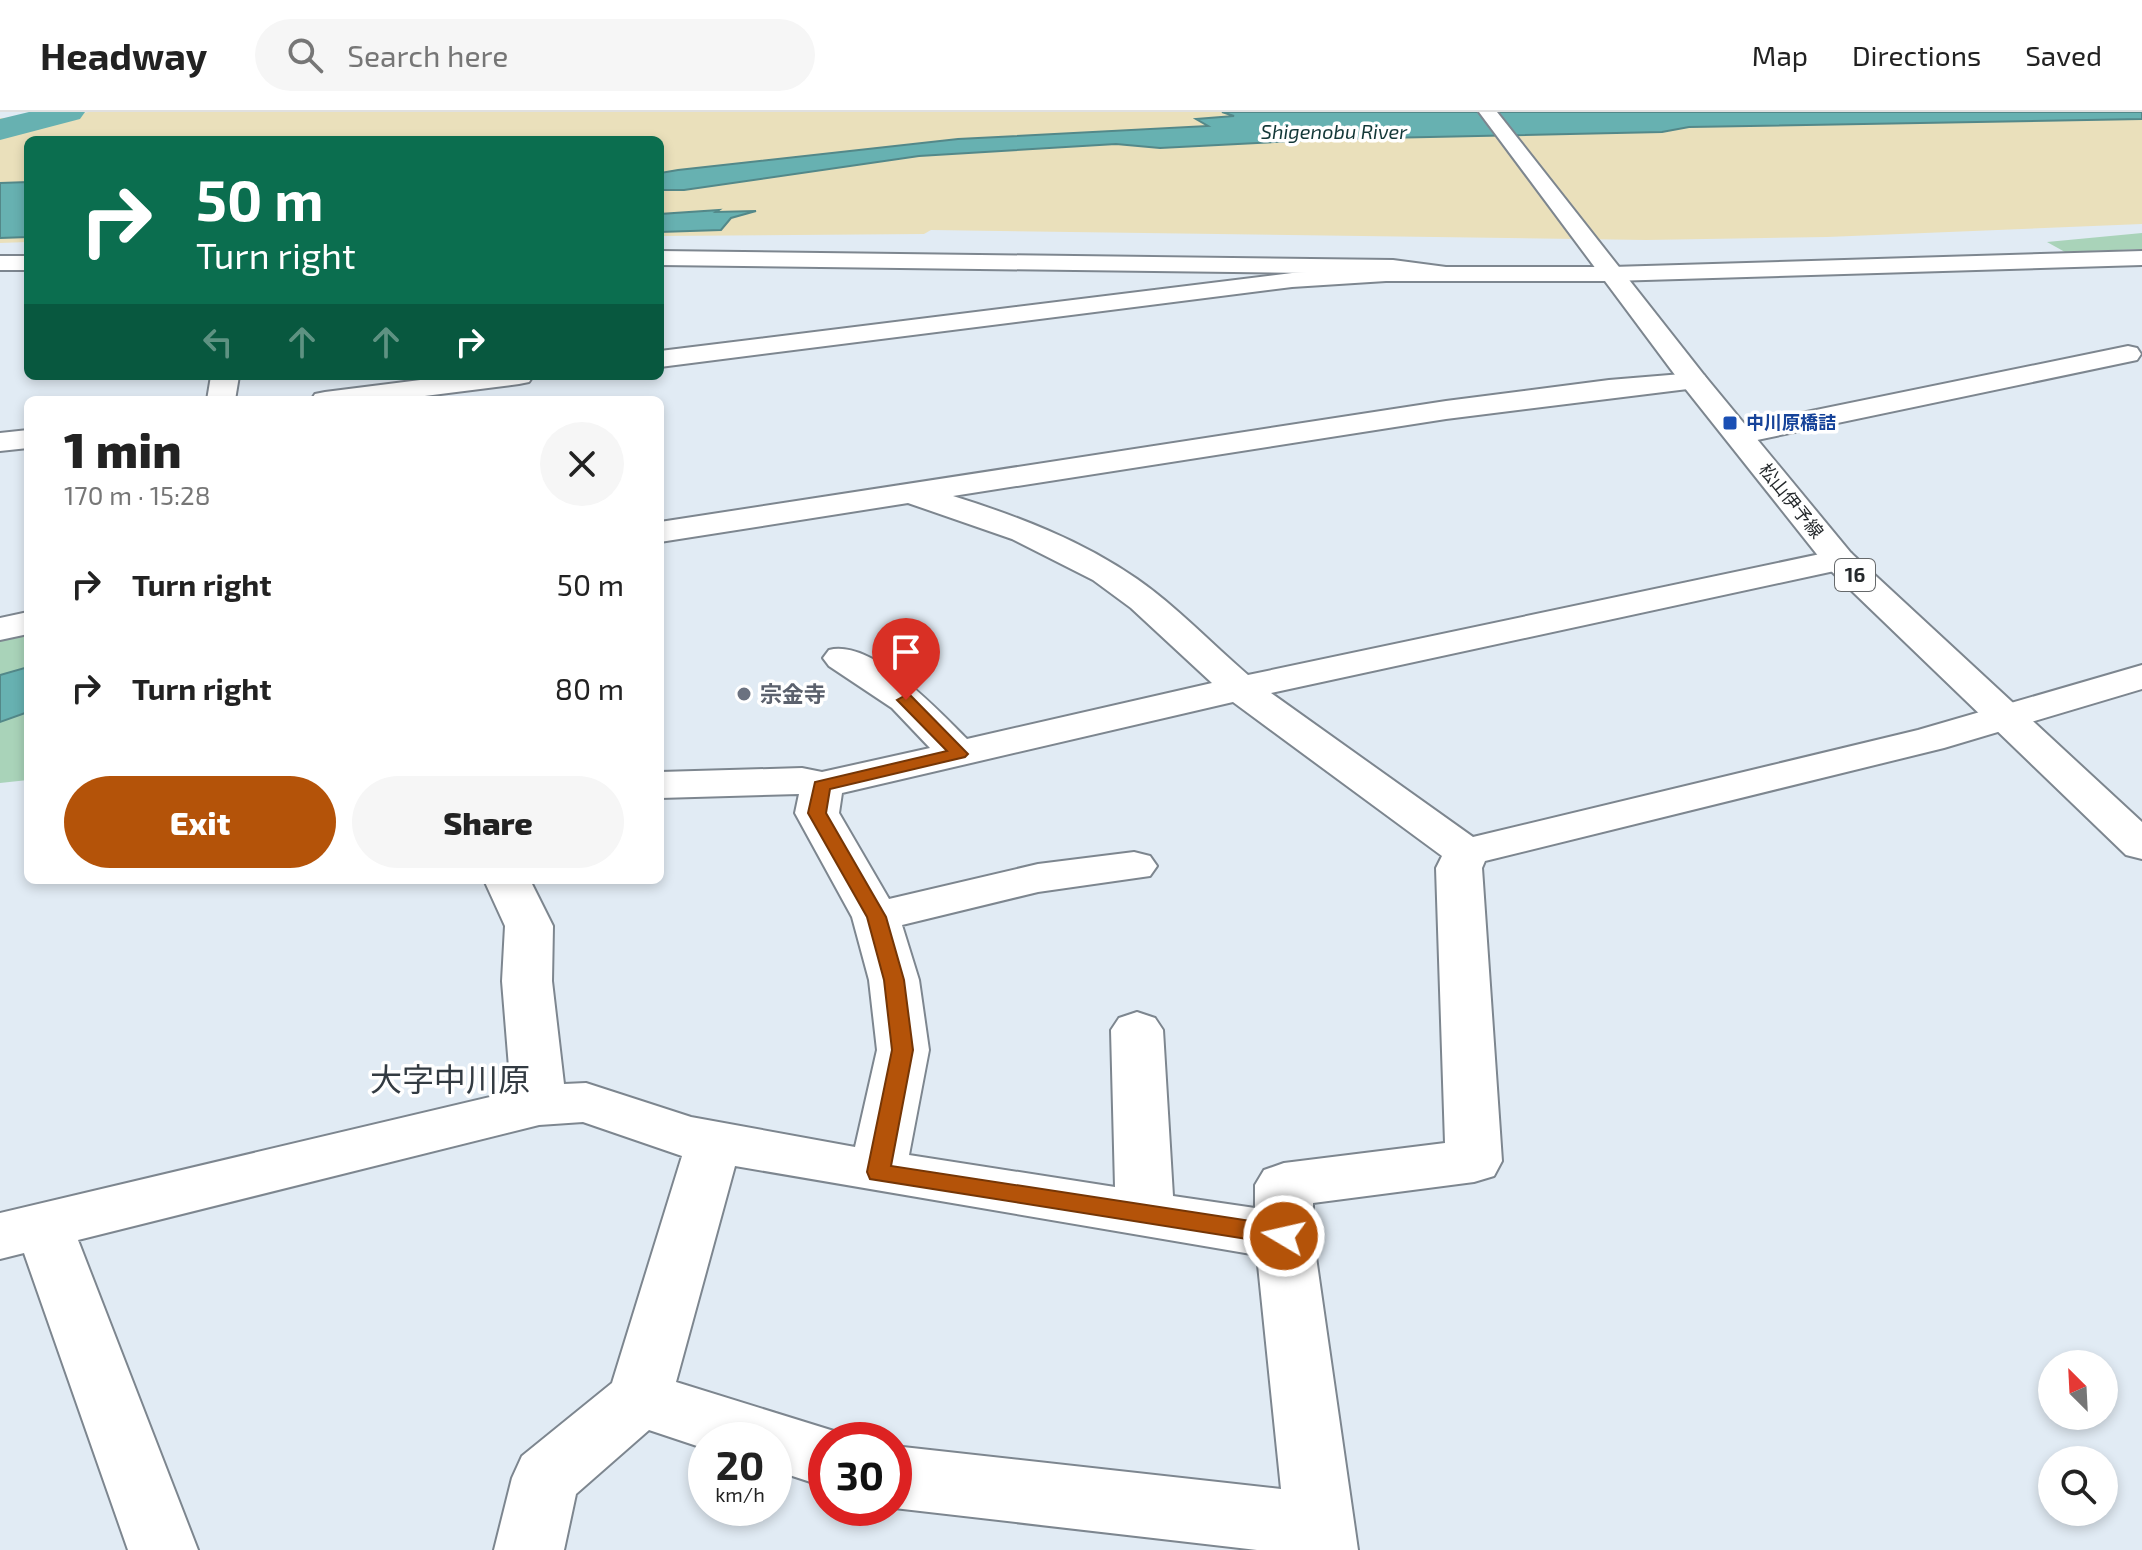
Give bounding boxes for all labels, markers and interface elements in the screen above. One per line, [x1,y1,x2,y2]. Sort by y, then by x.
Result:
search box [255,19,815,91]
text: Headway [40,32,207,78]
icon: search [283,33,327,77]
text: Search here [347,37,508,73]
text: Map [1752,38,1808,72]
text: Directions [1852,38,1981,72]
text: Saved [2025,38,2102,72]
water label: Shigenobu River [1261,119,1408,143]
text: 50 m [196,165,324,232]
icon: right [64,168,168,272]
text: Turn right [196,233,356,276]
icon: left [196,320,240,364]
icon: ahead [280,320,324,364]
icon: ahead [364,320,408,364]
icon: right [448,320,492,364]
place label: 中川原橋詰 [1746,411,1836,433]
marker: 中川原橋詰 [1721,414,1739,432]
text: 1 min [64,420,182,478]
button: close [540,422,624,506]
street label: 松山伊予線 [1755,458,1829,542]
text: 170 m · 15:28 [64,479,210,510]
road number: 16 [1835,559,1875,591]
icon: right [64,562,108,606]
text: Turn right [132,566,272,602]
text: 50 m [557,566,624,602]
pin [872,618,940,700]
icon: arrive [884,630,928,674]
icon: right [64,666,108,710]
text: Turn right [132,670,272,706]
text: 80 m [555,670,624,706]
place label: 宗金寺 [760,680,826,706]
marker: 宗金寺 [735,685,753,703]
button: Exit [64,776,336,868]
button: Share [352,776,624,868]
district label: 大字中川原 [370,1059,530,1097]
position arrow [1242,1194,1326,1278]
north arrow [2038,1350,2118,1430]
map controls [2038,1350,2118,1526]
speed limit sign: 30 [808,1422,912,1526]
text: 20 [716,1440,764,1488]
button: search [2038,1446,2118,1526]
text: km/h [715,1482,765,1506]

